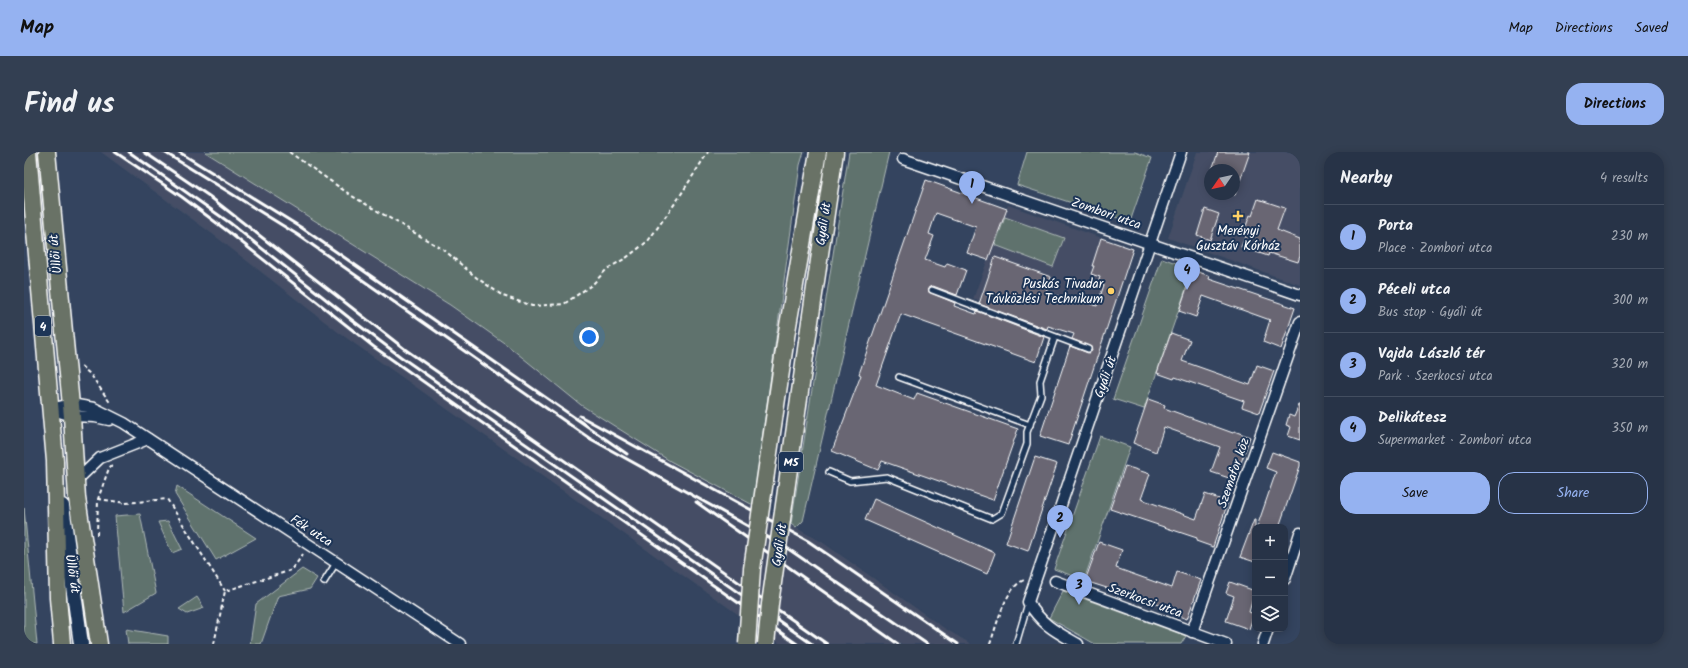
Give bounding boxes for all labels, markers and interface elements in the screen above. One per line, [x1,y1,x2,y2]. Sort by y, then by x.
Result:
text: Map [20,13,54,43]
text: Map [1508,17,1533,39]
text: Directions [1555,17,1613,39]
text: Saved [1635,17,1668,39]
text: Find us [24,82,115,127]
button: Directions [1566,83,1664,125]
north arrow [1204,164,1240,200]
text: Nearby [1340,165,1392,192]
text: 4 results [1600,168,1648,189]
pin: 1 [959,171,985,204]
street label: Zombori utca [1068,192,1144,236]
street label: Gyáli út [811,200,838,247]
marker: Merényi Gusztáv Kórház [1232,210,1244,222]
text: Porta [1378,214,1413,238]
place label: Merényi Gusztáv Kórház [1196,221,1280,257]
text: 1 [1351,226,1355,247]
text: 230 m [1611,226,1648,247]
street label: Üllői út [43,232,69,275]
text: Place · Zombori utca [1378,238,1492,259]
pin: 4 [1174,257,1200,290]
place label: Puskás Tivadar Távközlési Technikum [986,274,1104,310]
text: Péceli utca [1378,278,1450,302]
marker: Puskás Tivadar Távközlési Technikum [1106,286,1116,296]
text: 2 [1349,290,1357,311]
text: 300 m [1612,290,1648,311]
text: Bus stop · Gyáli út [1378,302,1482,323]
road number: 4 [35,316,51,336]
your location [579,327,599,347]
text: Vajda László tér [1378,342,1485,366]
street label: Gyáli út [1089,352,1123,401]
text: 3 [1349,354,1357,375]
text: 320 m [1611,354,1648,375]
text: Park · Szerkocsi utca [1378,366,1493,387]
text: Delikátesz [1378,406,1447,430]
text: 4 [1349,418,1357,439]
text: 350 m [1612,418,1648,439]
text: Supermarket · Zombori utca [1378,430,1532,451]
street label: Szemafor köz [1212,435,1256,511]
road number: M5 [779,452,803,472]
button: Save [1340,472,1490,514]
button: Share [1498,472,1648,514]
pin: 2 [1047,505,1073,538]
street label: Fék utca [286,509,336,553]
street label: Gyáli út [767,521,794,568]
map controls [1252,524,1288,632]
button: + [1252,524,1288,560]
street label: Üllői út [59,553,86,596]
button: − [1252,560,1288,596]
pin: 3 [1066,572,1092,605]
street label: Szerkocsi utca [1105,578,1185,624]
button: layers [1252,596,1288,632]

